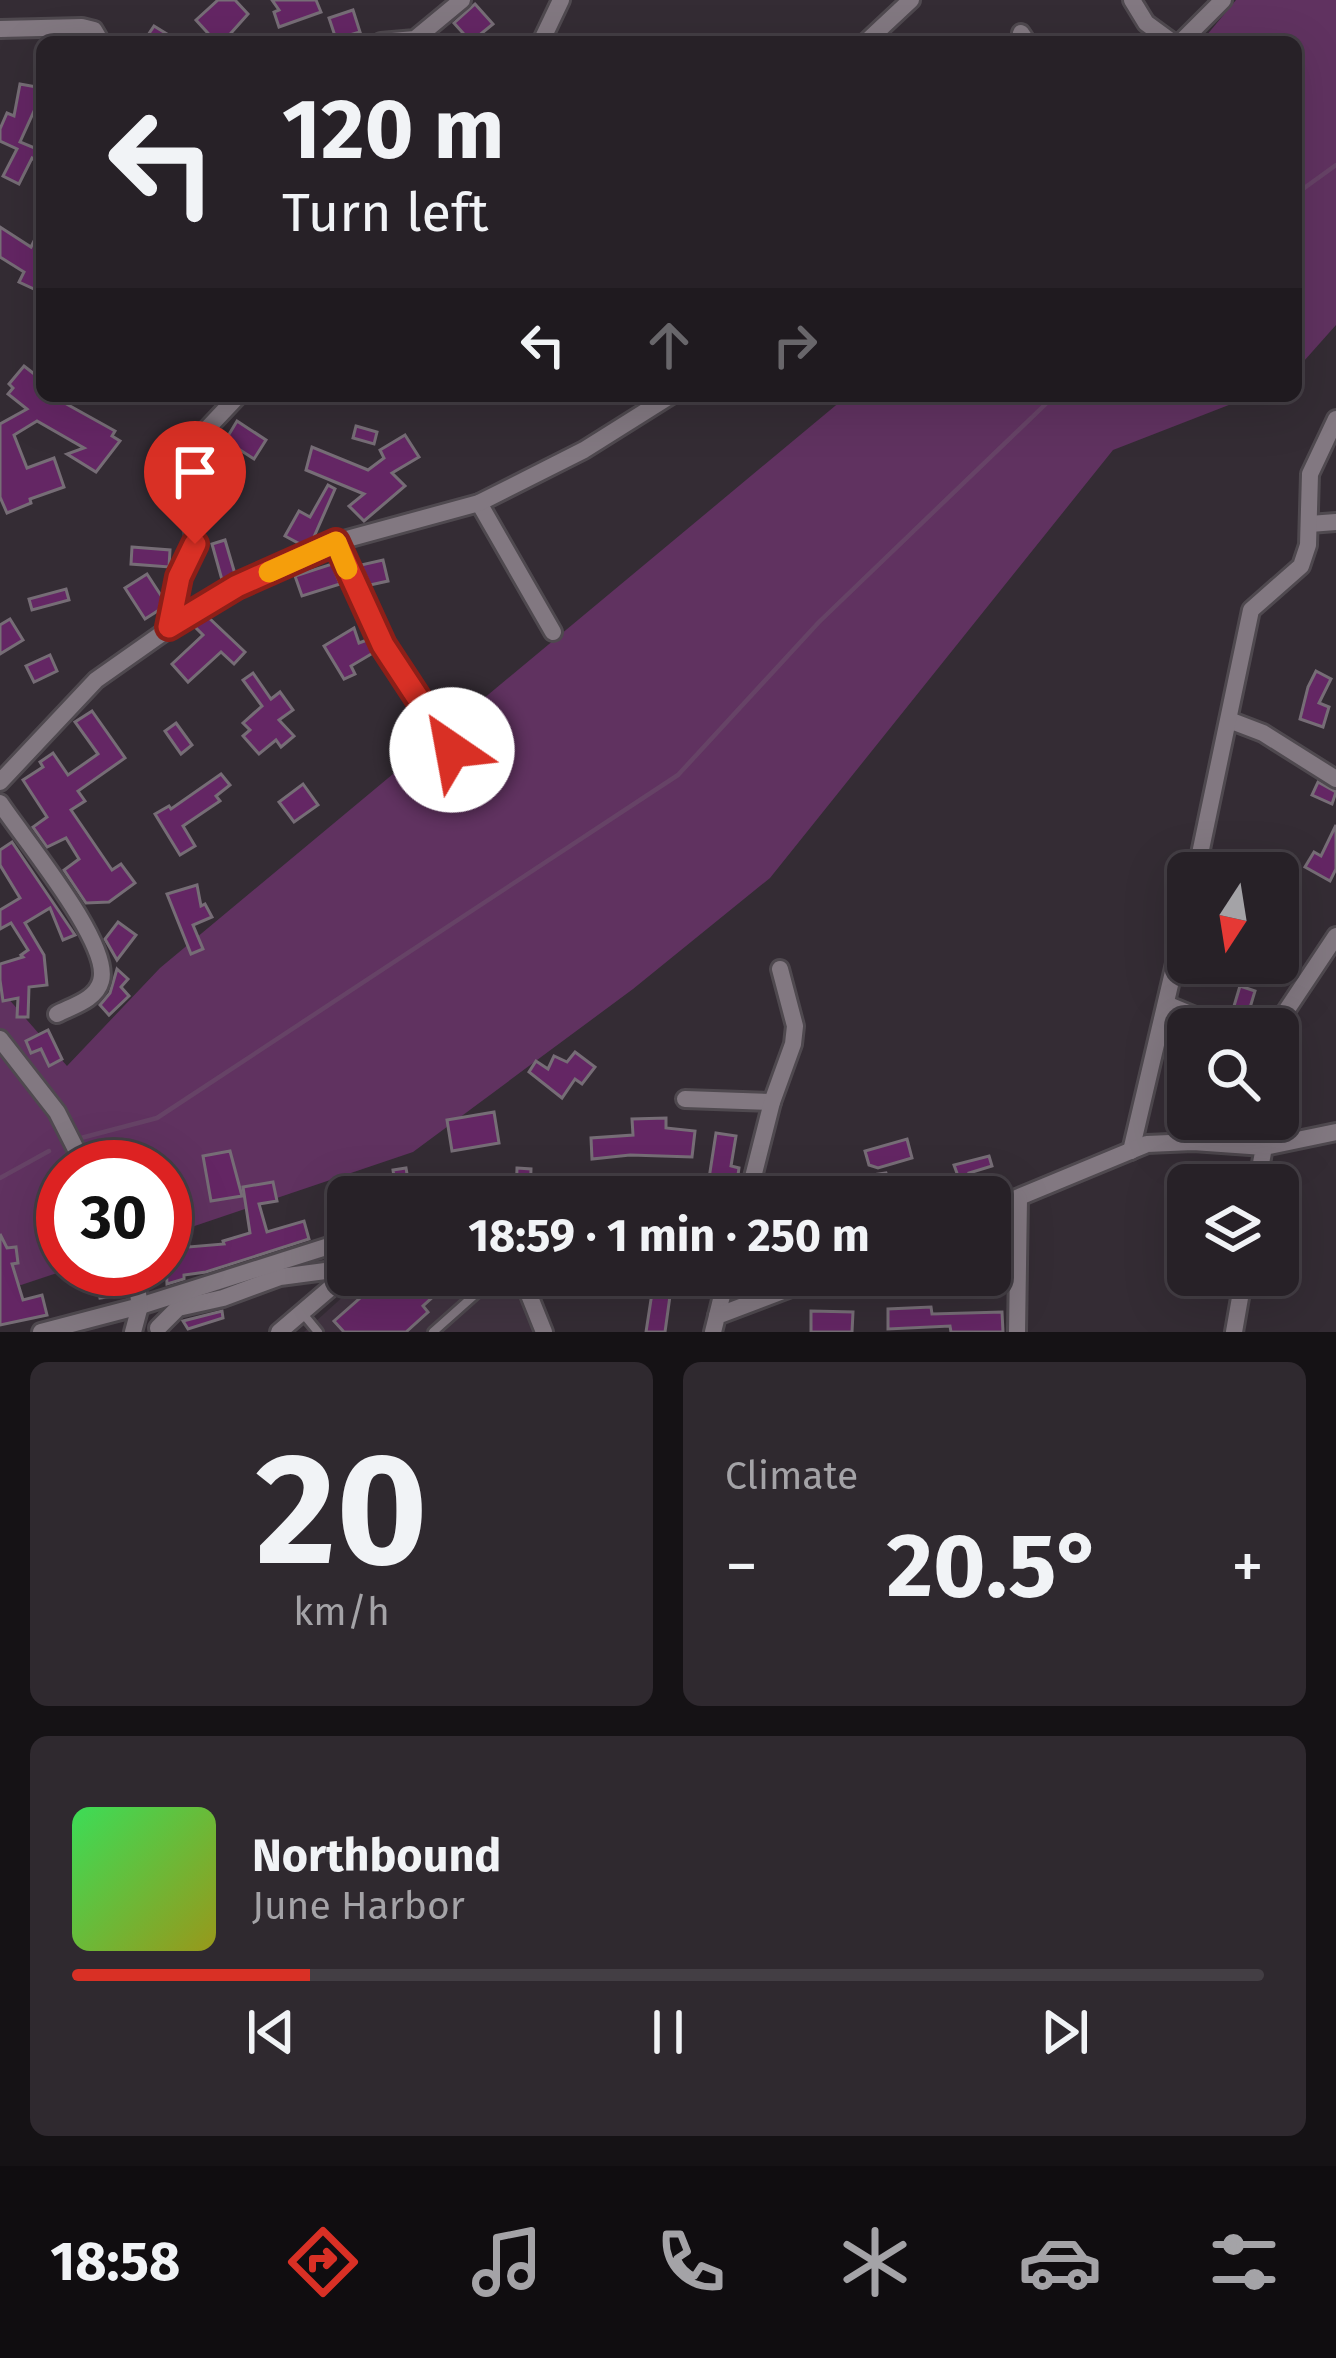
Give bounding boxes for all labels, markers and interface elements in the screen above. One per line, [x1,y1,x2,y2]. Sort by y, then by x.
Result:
text: 120 m [282,79,504,180]
icon: left [84,84,240,240]
text: Turn left [282,181,489,245]
icon: left [510,312,576,378]
icon: ahead [636,312,702,378]
icon: right [762,312,828,378]
pin [144,421,246,544]
icon: arrive [162,439,228,505]
position arrow [389,687,515,813]
north arrow [1167,852,1299,984]
map controls [1167,852,1299,1296]
button: search [1167,1008,1299,1140]
speed limit sign: 30 [36,1140,192,1296]
button: layers [1167,1164,1299,1296]
text: 18:59 · 1 min · 250 m [468,1209,870,1263]
text: 20 [256,1417,427,1604]
text: Climate [725,1453,858,1499]
text: 20.5° [887,1512,1102,1620]
text: − [725,1527,758,1606]
text: + [1231,1527,1264,1606]
text: km/h [293,1589,390,1635]
text: Northbound [252,1829,501,1883]
text: June Harbor [252,1883,465,1929]
icon: previous [238,1999,304,2065]
icon: pause [635,1999,701,2065]
icon: next [1032,1999,1098,2065]
icon: directions [281,2220,365,2304]
icon: music [465,2220,549,2304]
icon: phone [649,2220,733,2304]
icon: climate [833,2220,917,2304]
icon: car [1018,2220,1102,2304]
icon: filters [1202,2220,1286,2304]
text: 18:58 [50,2230,180,2294]

